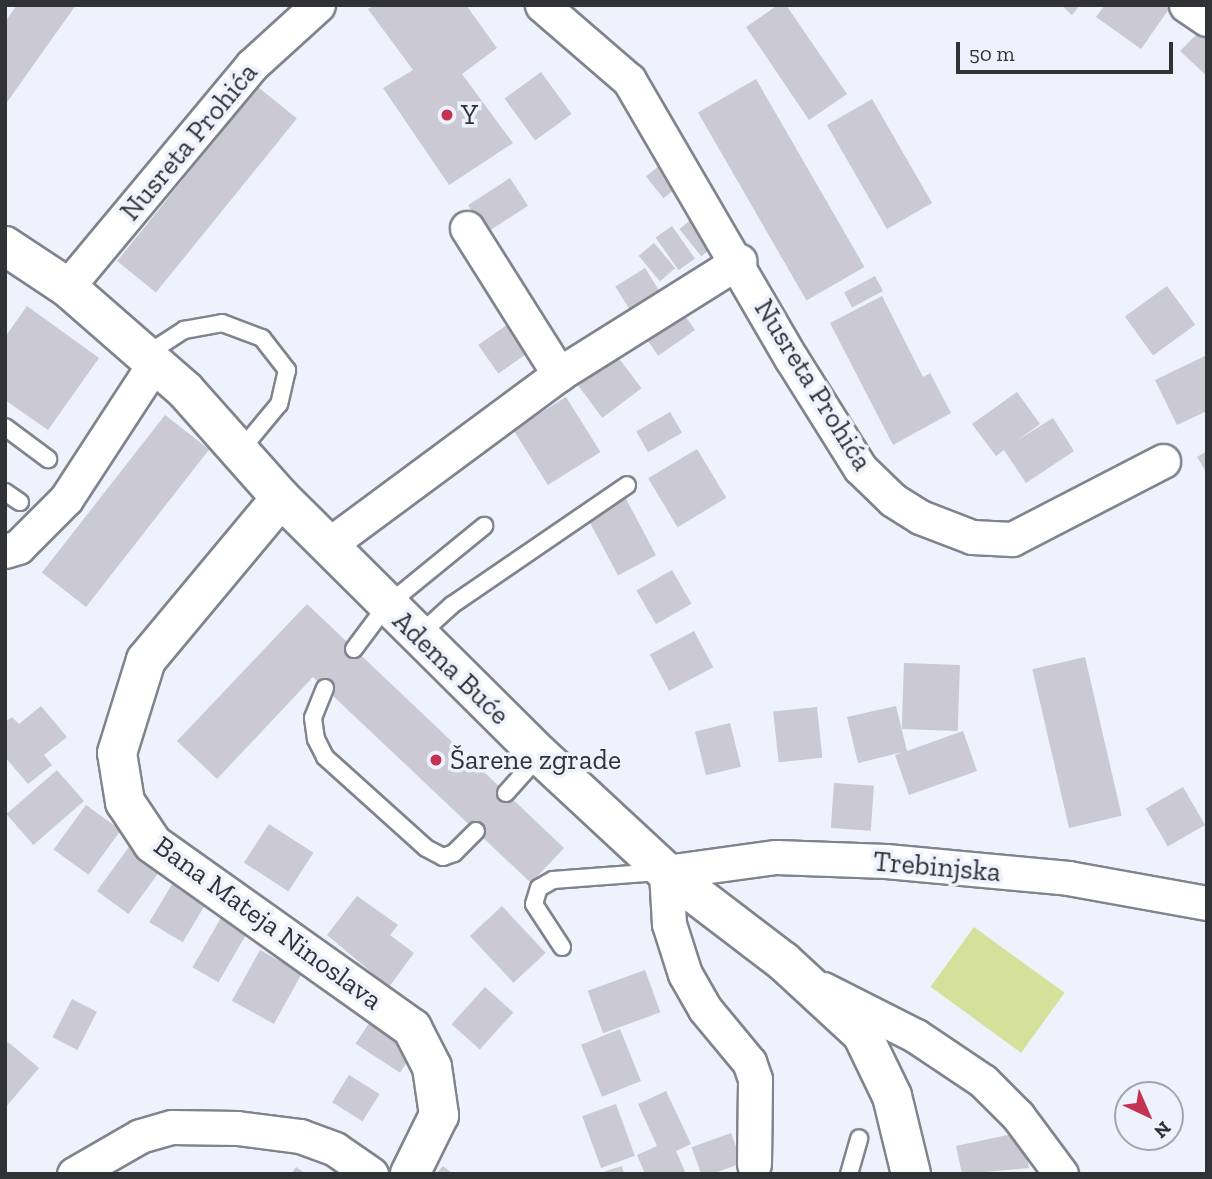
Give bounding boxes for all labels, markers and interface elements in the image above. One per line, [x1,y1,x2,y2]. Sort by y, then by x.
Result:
scale bar [960,28,1177,72]
text: 50 m [969,41,1015,66]
street label: Nusreta Prohića [113,56,265,228]
place label: Y [461,98,478,132]
marker: Y [439,107,455,123]
street label: Nusreta Prohića [747,293,879,477]
street label: Adema Buće [386,604,516,732]
place label: Šarene zgrade [450,743,621,777]
marker: Šarene zgrade [428,752,444,768]
street label: Bana Mateja Ninoslava [147,829,389,1017]
street label: Trebinjska [872,845,1002,889]
north arrow [1114,1081,1184,1151]
text: N [1149,1117,1176,1143]

